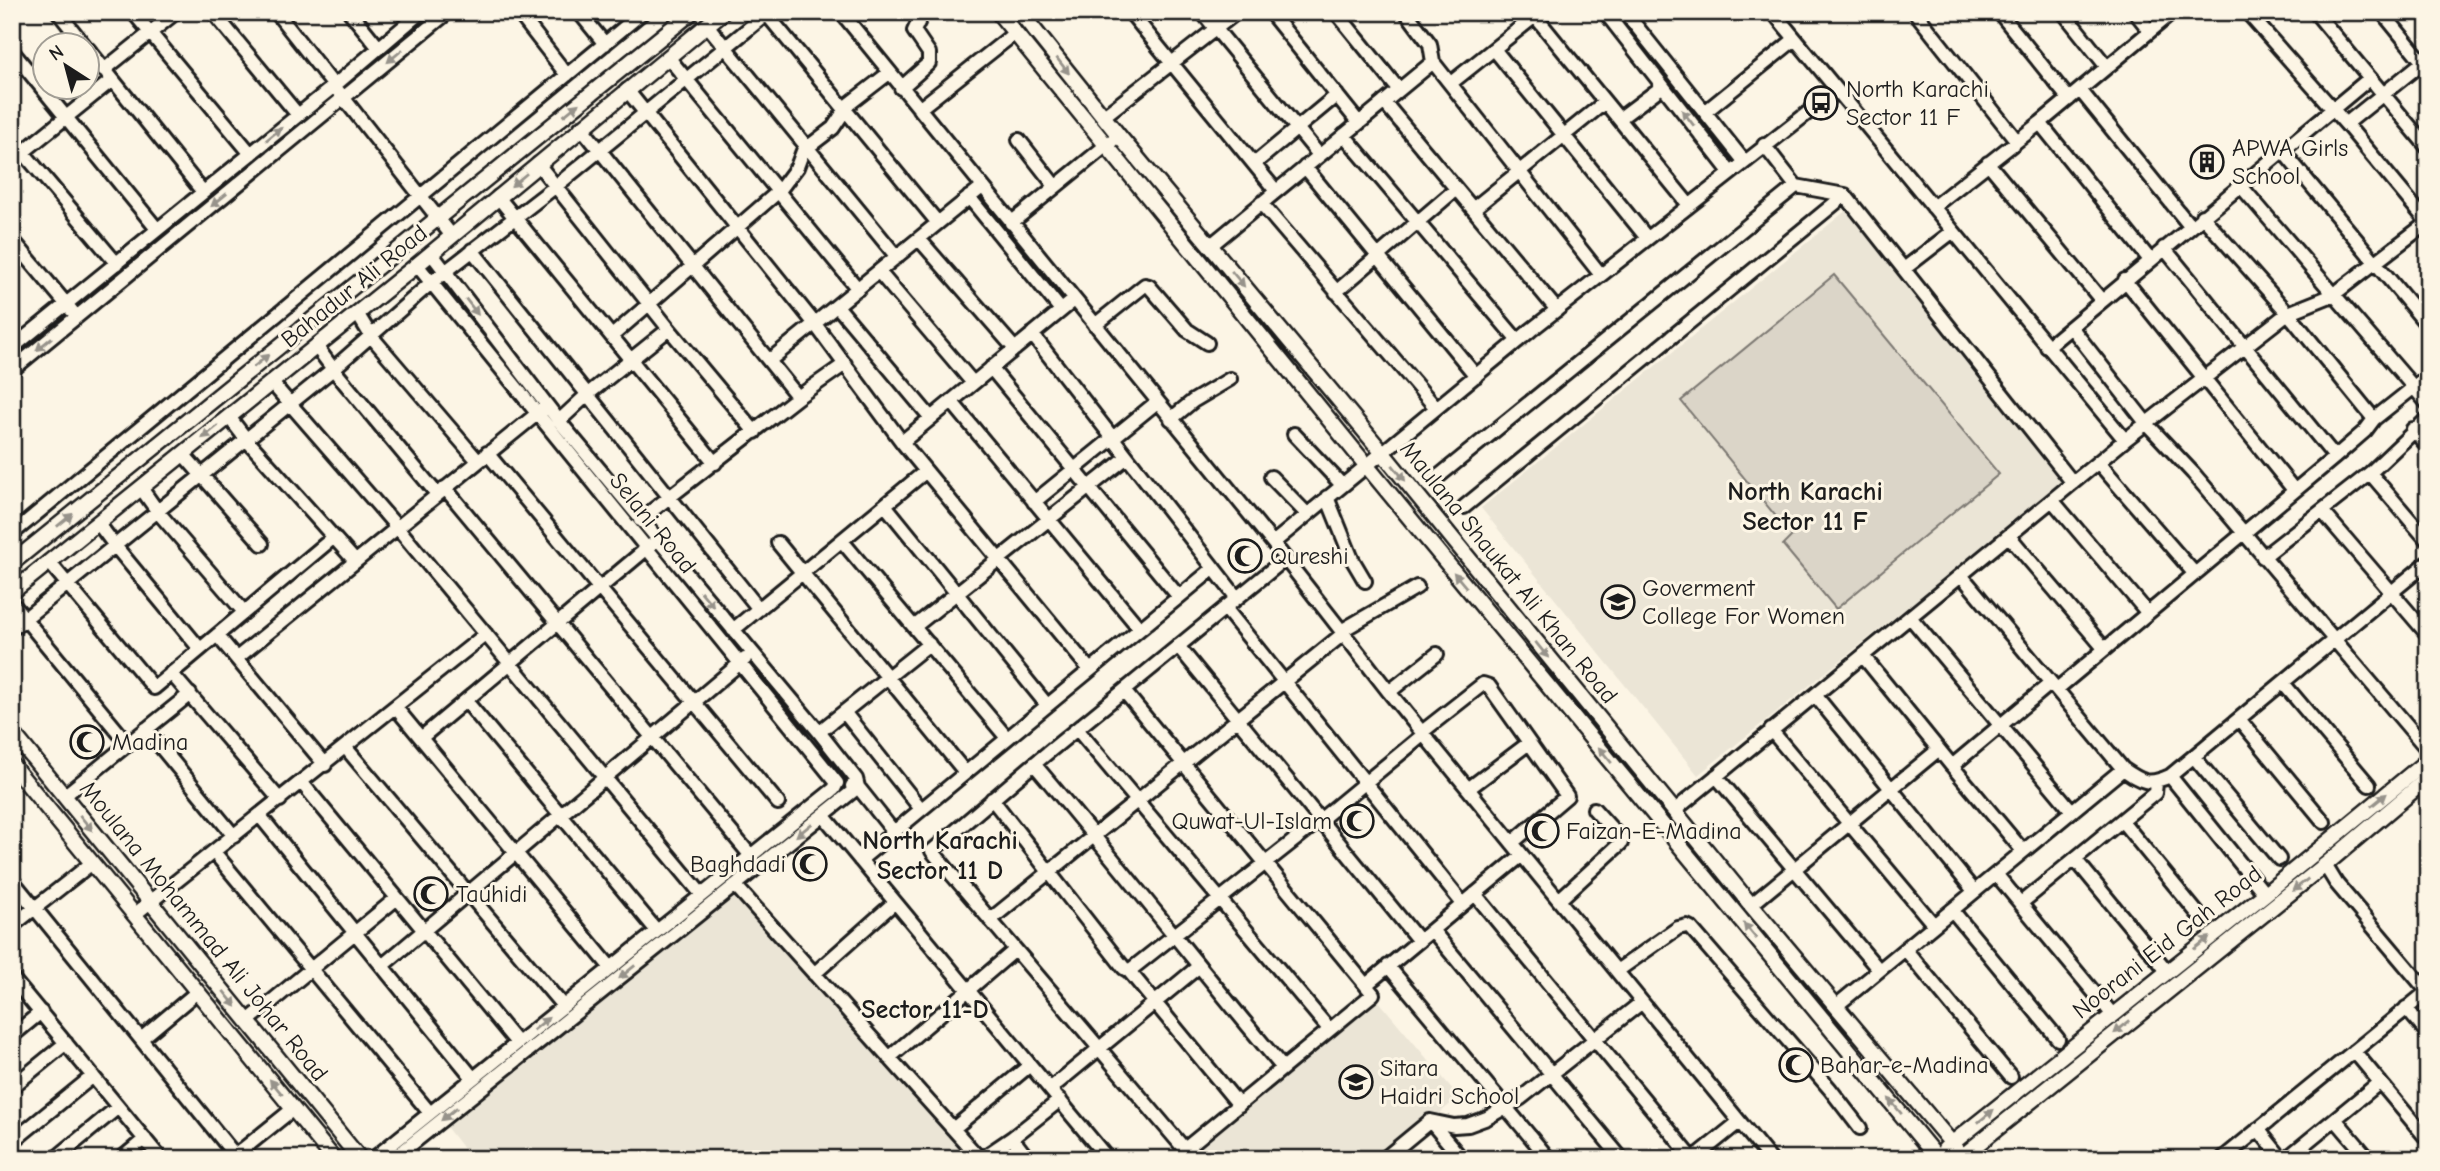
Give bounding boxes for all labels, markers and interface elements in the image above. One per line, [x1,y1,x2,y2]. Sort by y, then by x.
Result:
north arrow [32,32,102,102]
text: N [45,41,68,66]
one-way arrow [387,48,404,63]
one-way arrow [1055,56,1070,74]
place label: North Karachi Sector 11 F [1846,75,1989,131]
bus stop icon: North Karachi Sector 11 F [1802,84,1840,122]
one-way arrow [563,103,580,118]
one-way arrow [1681,110,1696,128]
one-way arrow [265,127,283,142]
place label: APWA Girls School [2232,134,2348,190]
building icon: APWA Girls School [2188,143,2226,181]
one-way arrow [510,172,527,187]
one-way arrow [211,192,228,207]
street label: Bahadur Ali Road [275,219,433,353]
one-way arrow [1231,270,1246,288]
one-way arrow [465,298,480,316]
one-way arrow [35,336,52,351]
one-way arrow [252,354,270,369]
one-way arrow [201,425,219,440]
street label: Maulana Shaukat Ali Khan Road [1394,435,1624,709]
one-way arrow [1392,464,1407,482]
street label: Selani Road [604,467,702,579]
district label: North Karachi Sector 11 F [1727,477,1883,537]
one-way arrow [56,512,74,527]
mosque icon: Qureshi [1226,537,1264,575]
place label: Qureshi [1270,542,1349,570]
one-way arrow [1453,571,1468,589]
place label: Goverment College For Women [1642,574,1845,630]
school or university icon: Goverment College For Women [1599,583,1637,621]
one-way arrow [699,590,714,607]
one-way arrow [1535,641,1550,659]
mosque icon: Madina [68,723,106,761]
place label: Madina [112,728,188,756]
one-way arrow [1598,747,1613,764]
street label: Moulana Mohammad Ali Johar Road [74,775,334,1087]
one-way arrow [2369,793,2387,808]
mosque icon: Quwat-Ul-Islam [1338,802,1376,840]
place label: Quwat-Ul-Islam [1172,807,1332,835]
mosque icon: Faizan-E-Madina [1523,812,1561,850]
one-way arrow [79,813,94,831]
place label: Faizan-E-Madina [1566,817,1742,845]
one-way arrow [796,822,814,837]
district label: North Karachi Sector 11 D [862,826,1018,886]
mosque icon: Baghdadi [791,845,829,883]
place label: Baghdadi [690,850,786,878]
street label: Noorani Eid Gah Road [2067,859,2267,1025]
mosque icon: Tauhidi [412,875,450,913]
one-way arrow [2291,877,2309,892]
place label: Tauhidi [456,880,527,908]
one-way arrow [1743,922,1758,939]
one-way arrow [2193,937,2211,951]
one-way arrow [618,964,635,979]
one-way arrow [223,990,238,1008]
district label: Sector 11-D [861,995,989,1025]
one-way arrow [531,1017,549,1032]
one-way arrow [2114,1019,2132,1034]
mosque icon: Bahar-e-Madina [1777,1046,1815,1084]
place label: Bahar-e-Madina [1820,1051,1989,1079]
place label: Sitara Haidri School [1380,1054,1519,1110]
school or university icon: Sitara Haidri School [1337,1063,1375,1101]
one-way arrow [269,1078,284,1095]
one-way arrow [1888,1098,1903,1115]
one-way arrow [440,1106,458,1121]
one-way arrow [1977,1109,1995,1124]

